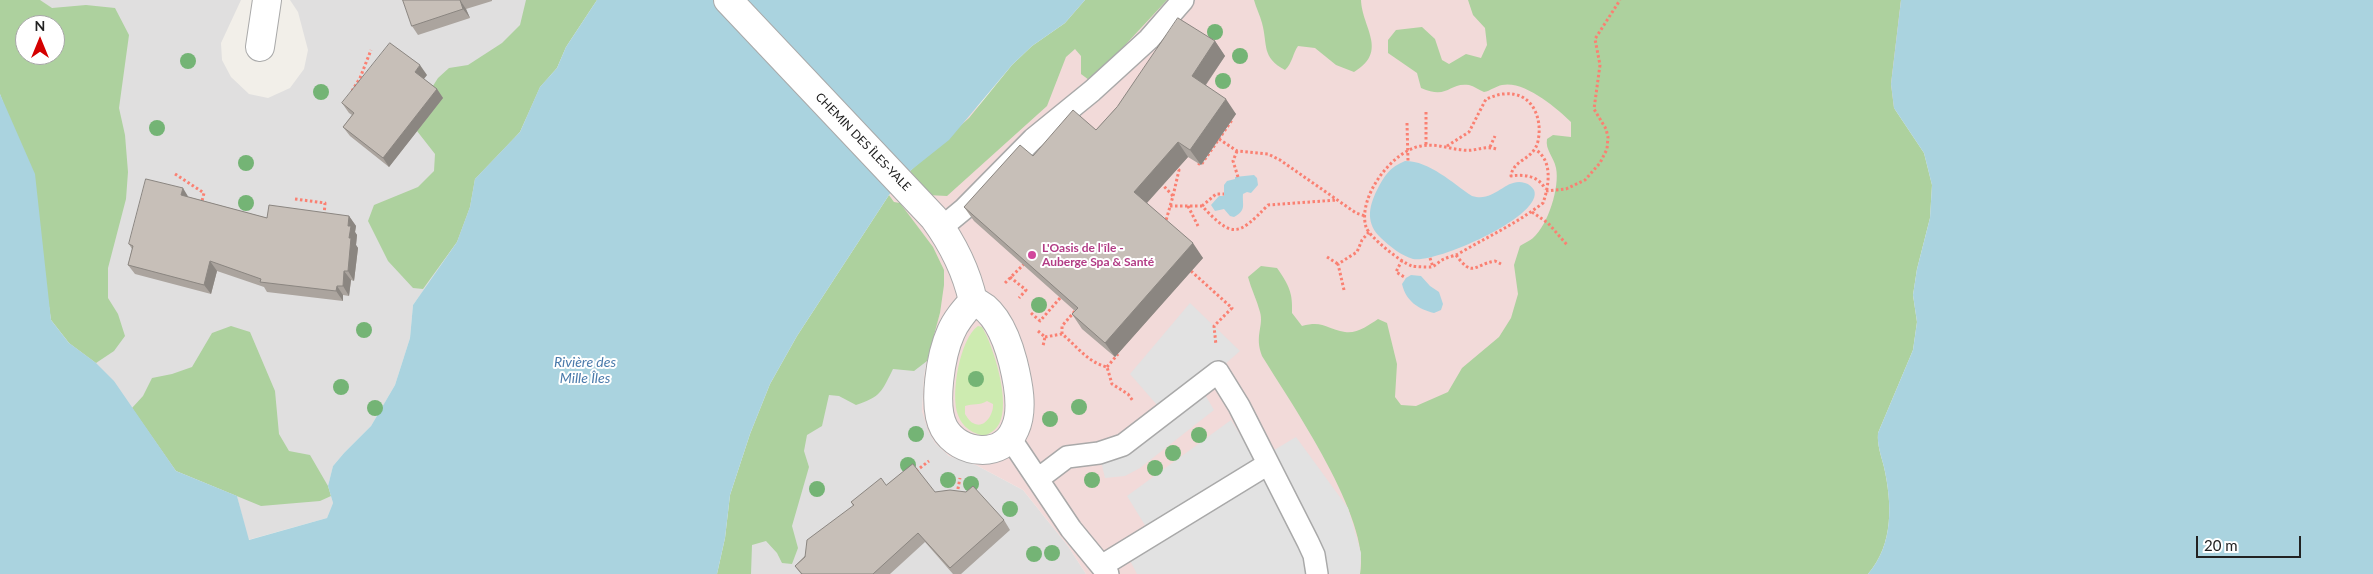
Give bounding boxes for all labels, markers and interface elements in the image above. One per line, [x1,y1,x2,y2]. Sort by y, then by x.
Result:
north arrow [15,15,65,65]
text: N [35,17,45,34]
street label: CHEMIN DES ÎLES-YALE [812,90,914,194]
place label: L'Oasis de l'île - Auberge Spa & Santé [1042,241,1154,269]
marker: L'Oasis de l'île - Auberge Spa & Santé [1026,249,1038,261]
water label: Rivière des Mille Îles [554,354,616,387]
scale bar [2198,526,2303,558]
text: 20 m [2204,536,2238,554]

